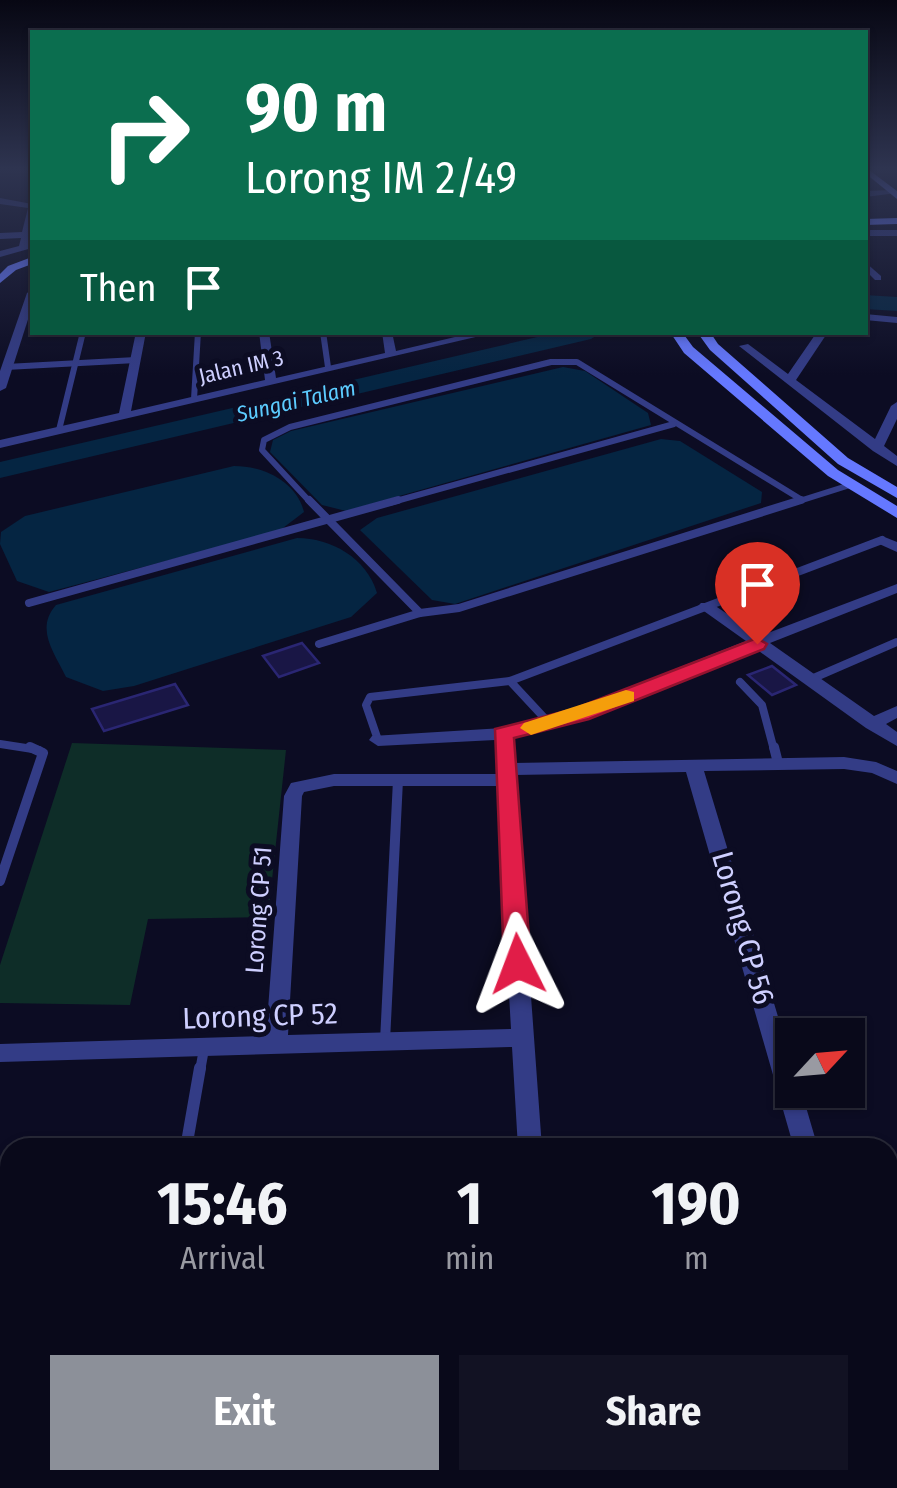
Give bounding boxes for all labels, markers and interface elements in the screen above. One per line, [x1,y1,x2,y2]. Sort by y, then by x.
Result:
text: 90 m [245,66,387,150]
icon: right [80,70,210,200]
text: Lorong IM 2/49 [245,151,517,205]
icon: arrive [176,260,231,315]
text: Then [80,265,156,311]
street label: Jalan IM 3 [196,344,286,390]
water label: Sungai Talam [233,374,358,428]
pin [715,542,800,645]
icon: arrive [730,557,785,612]
street label: Lorong CP 51 [240,845,278,975]
street label: Lorong CP 56 [704,847,782,1009]
position arrow [466,912,570,1016]
street label: Lorong CP 52 [182,995,338,1037]
north arrow [775,1018,865,1108]
map controls [775,1018,865,1108]
text: 15:46 [157,1168,288,1240]
text: 1 [457,1168,482,1240]
text: 190 [652,1168,741,1240]
text: Arrival [180,1239,265,1277]
text: min [445,1239,494,1277]
text: m [684,1239,709,1277]
button: Exit [50,1355,439,1470]
button: Share [459,1355,848,1470]

